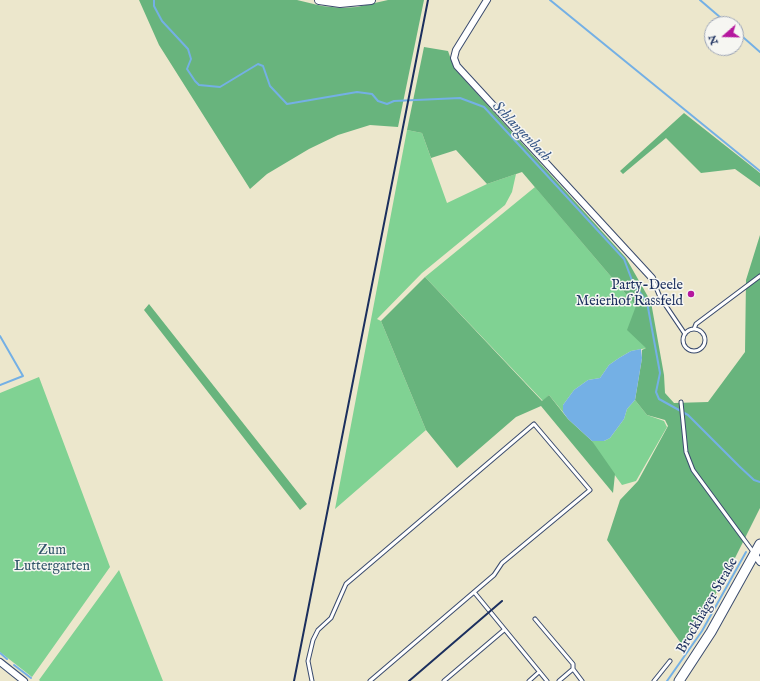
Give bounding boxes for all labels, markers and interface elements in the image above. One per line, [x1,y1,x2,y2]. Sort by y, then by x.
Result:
north arrow [704,16,744,56]
text: N [705,33,722,47]
water label: Schlangenbach [488,98,554,166]
place label: Party-Deele Meierhof Rassfeld [576,278,683,310]
marker: Party-Deele Meierhof Rassfeld [686,289,696,299]
park label: Zum Luttergarten [14,543,90,576]
street label: Brockhäger Straße [674,555,742,657]

